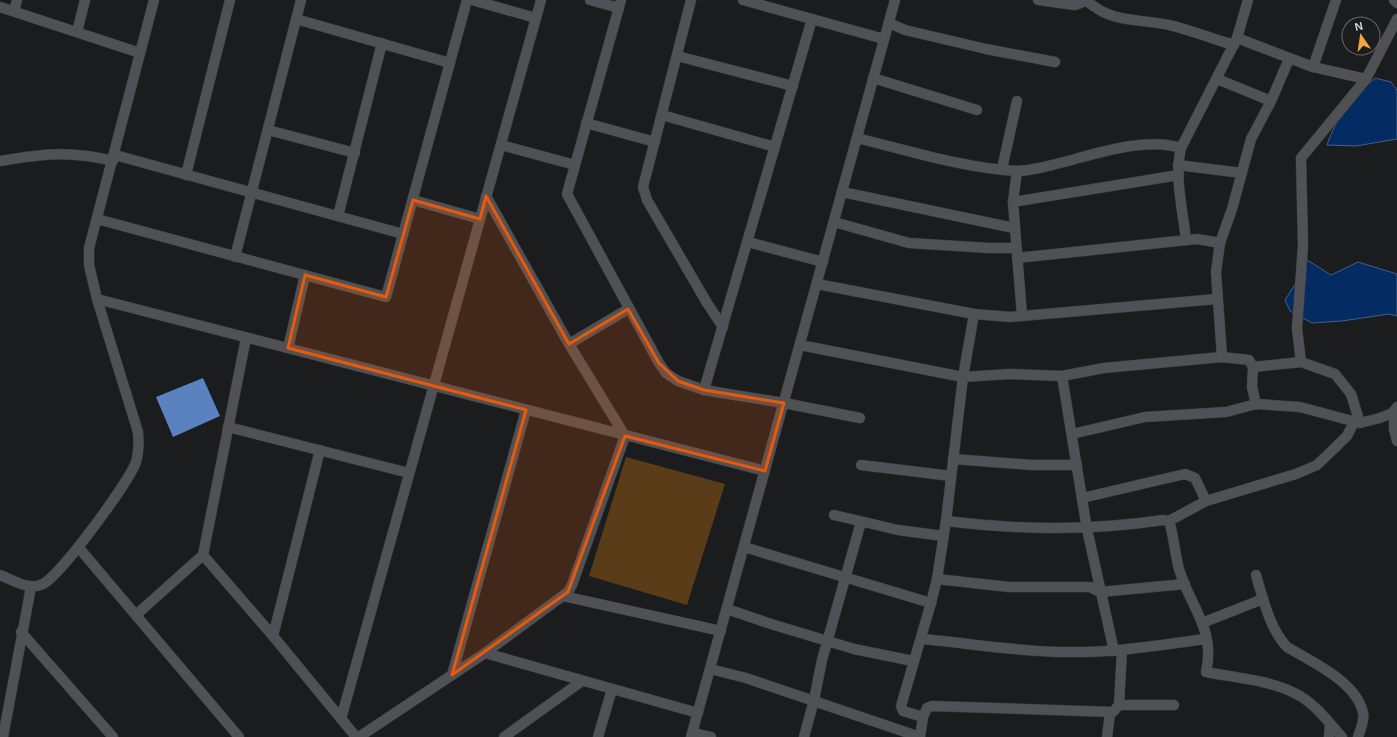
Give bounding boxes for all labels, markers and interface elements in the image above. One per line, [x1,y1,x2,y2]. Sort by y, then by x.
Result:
north arrow [1341,16,1381,56]
text: N [1354,20,1364,33]

